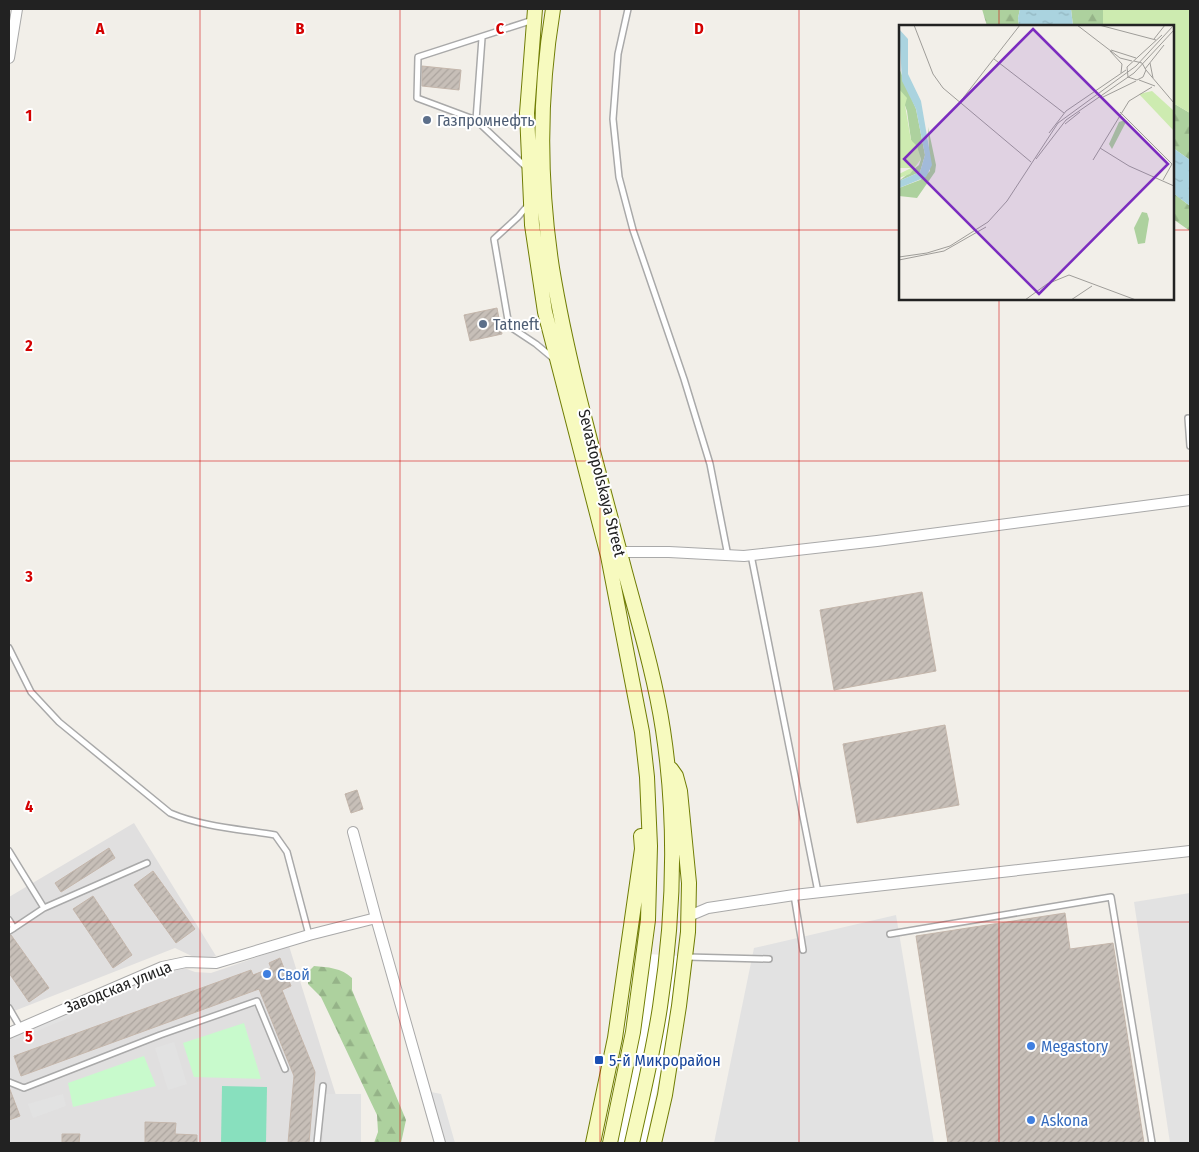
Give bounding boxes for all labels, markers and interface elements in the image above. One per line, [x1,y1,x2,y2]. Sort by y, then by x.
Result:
text: A [95,19,105,38]
text: B [296,19,305,38]
text: C [496,19,505,38]
text: D [694,19,704,38]
inset map [899,25,1174,300]
text: 1 [26,106,32,125]
place label: Газпромнефть [437,111,535,130]
marker: Газпромнефть [421,114,433,126]
place label: Tatneft [493,315,540,334]
marker: Tatneft [477,318,489,330]
text: 2 [24,336,33,355]
street label: Sevastopolskaya Street [574,407,630,559]
text: 3 [24,567,33,586]
text: 4 [25,797,33,816]
street label: Заводская улица [62,957,174,1017]
place label: Свой [277,965,310,984]
marker: Свой [261,968,273,980]
text: 5 [25,1027,33,1046]
place label: Megastory [1041,1037,1109,1056]
marker: Megastory [1025,1040,1037,1052]
place label: 5-й Микрорайон [609,1051,721,1070]
marker: 5-й Микрорайон [593,1054,605,1066]
place label: Askona [1041,1111,1088,1130]
marker: Askona [1025,1114,1037,1126]

